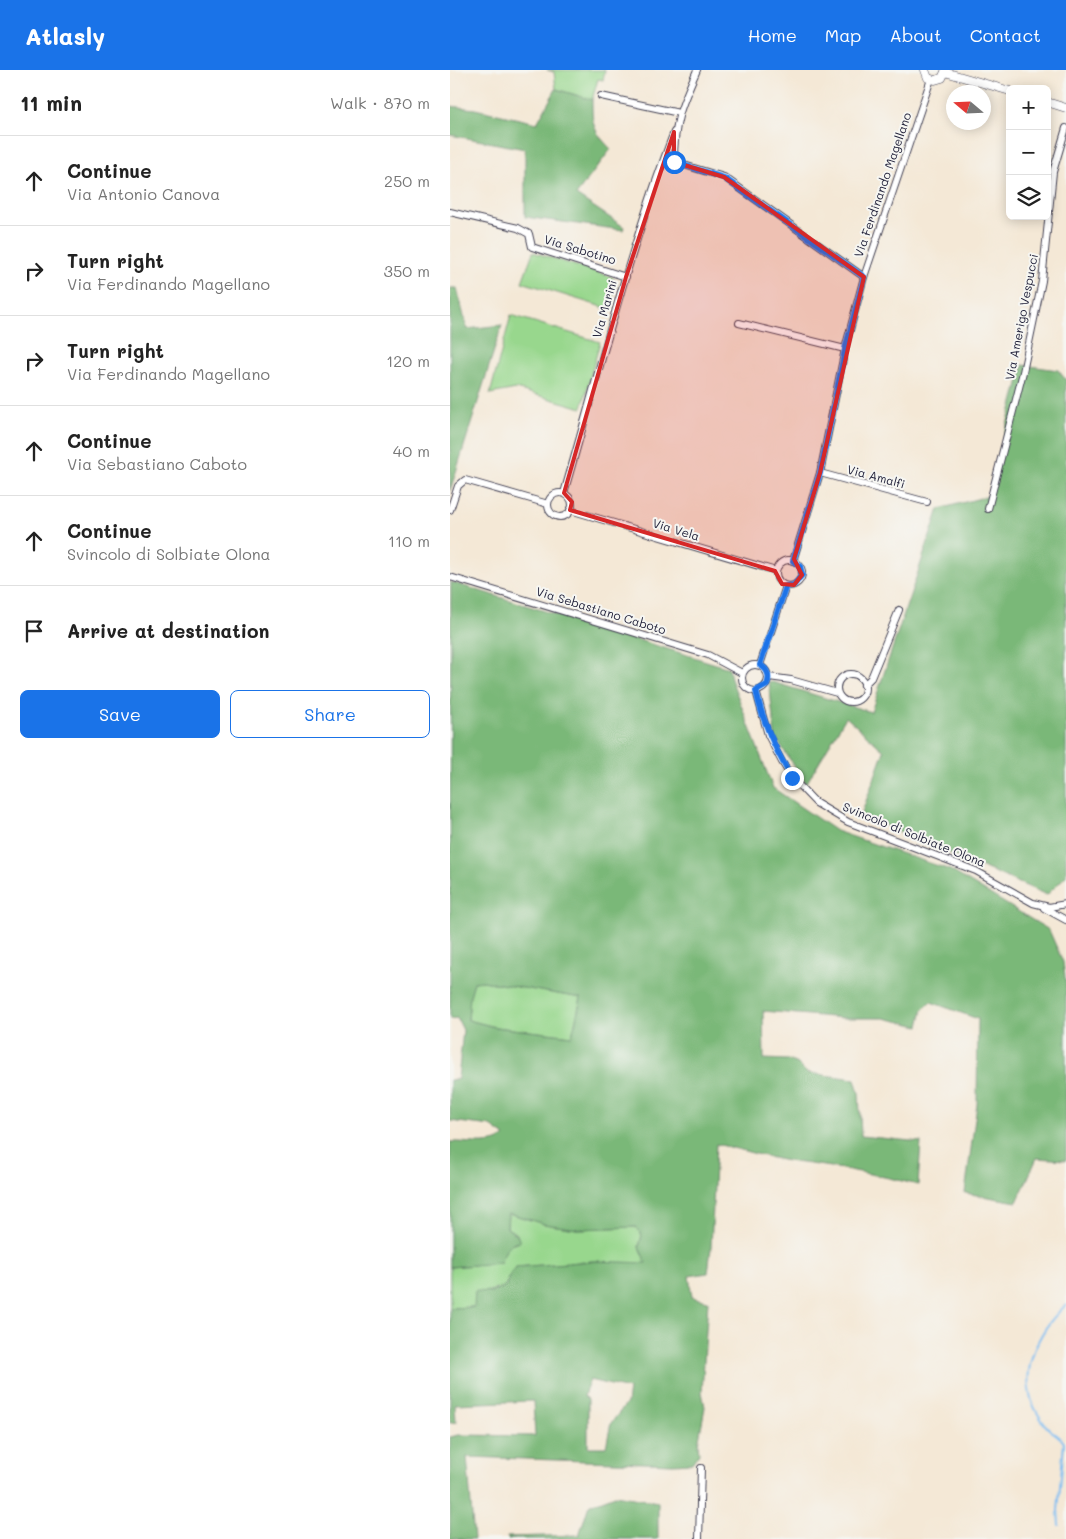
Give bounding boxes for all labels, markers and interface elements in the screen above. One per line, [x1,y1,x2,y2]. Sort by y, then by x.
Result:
text: Atlasly [25,20,105,51]
text: Home [748,23,797,47]
text: Map [825,23,861,47]
text: About [889,23,942,47]
text: Contact [970,23,1041,47]
north arrow [946,85,991,130]
map controls [1006,85,1051,220]
button: + [1006,85,1051,130]
text: 11 min [20,89,82,116]
text: Walk · 870 m [330,92,430,113]
street label: Via Ferdinando Magellano [850,110,914,259]
button: − [1006,130,1051,175]
route start [663,151,686,174]
text: Continue [67,158,152,183]
icon: ahead [20,167,48,195]
text: 250 m [384,170,430,191]
button: layers [1006,175,1051,220]
text: Via Antonio Canova [67,183,220,204]
street label: Via Sabotino [542,231,618,268]
text: Turn right [67,248,164,273]
street label: Via Amerigo Vespucci [1001,252,1041,381]
icon: right [20,257,48,285]
text: 350 m [384,260,430,281]
text: Via Ferdinando Magellano [67,273,270,294]
street label: Via Marini [588,278,620,340]
text: Turn right [67,338,164,363]
icon: right [20,347,48,375]
text: 120 m [386,350,430,371]
text: Via Ferdinando Magellano [67,363,270,384]
text: Continue [67,428,152,453]
icon: ahead [20,437,48,465]
text: 40 m [393,440,430,461]
text: Via Sebastiano Caboto [67,453,247,474]
street label: Via Amalfi [845,461,907,491]
street label: Via Vela [651,514,702,544]
text: Continue [67,518,152,543]
icon: ahead [20,527,48,555]
text: 110 m [388,530,430,551]
text: Svincolo di Solbiate Olona [67,543,271,564]
street label: Via Sebastiano Caboto [534,583,668,637]
icon: arrive [20,617,48,645]
text: Arrive at destination [67,618,270,643]
button: Save [20,690,220,738]
button: Share [230,690,430,738]
route end [781,767,804,790]
street label: Svincolo di Solbiate Olona [841,798,988,870]

